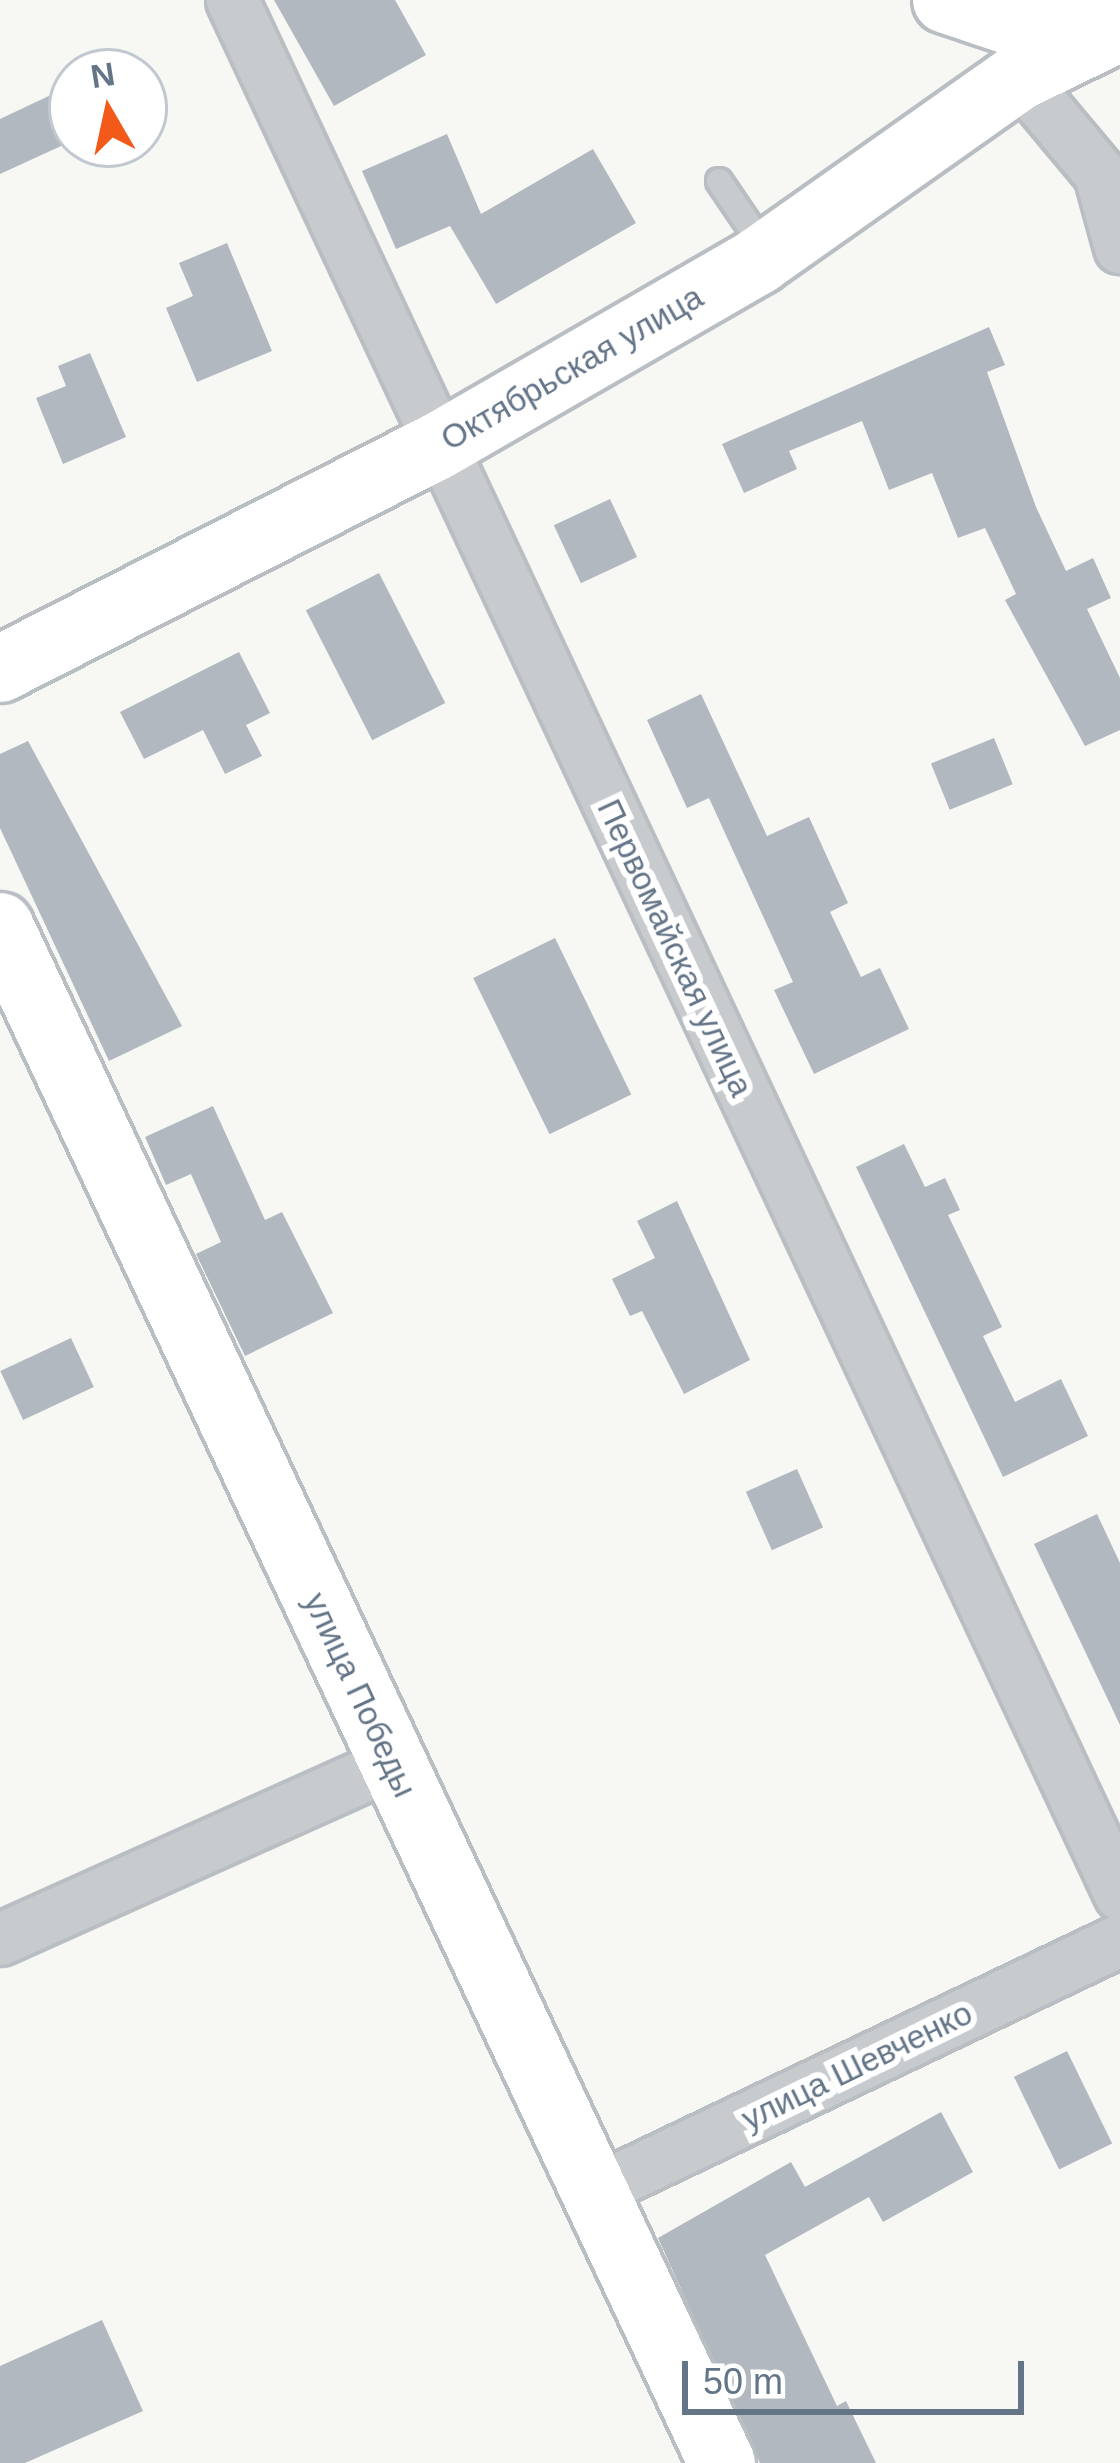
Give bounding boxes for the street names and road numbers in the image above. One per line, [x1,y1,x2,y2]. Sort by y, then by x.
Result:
street label: Октябрьская улица [434,277,710,459]
street label: Первомайская улица [589,793,761,1103]
street label: улица Победы [295,1586,425,1804]
street label: улица Шевченко [735,1993,979,2139]

